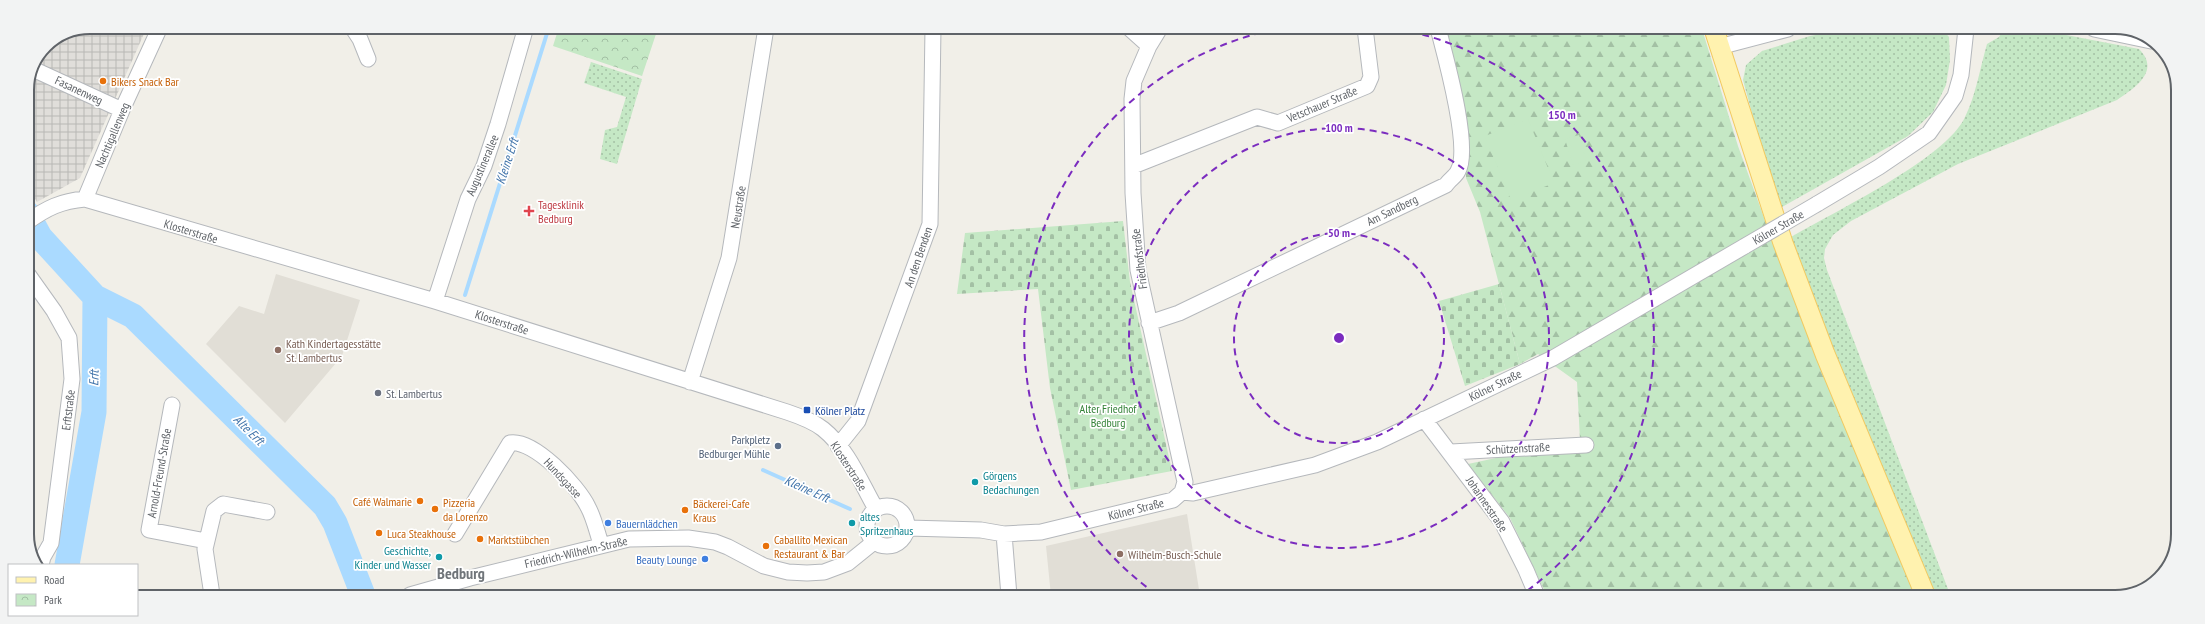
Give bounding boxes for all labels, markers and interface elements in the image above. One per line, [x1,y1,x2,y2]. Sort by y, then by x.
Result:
street label: Fasanenweg [53,72,105,108]
place label: Bikers Snack Bar [111,74,179,89]
marker: Bikers Snack Bar [98,76,108,86]
street label: Vetschauer Straße [1284,82,1359,126]
street label: Nachtigallenweg [92,100,132,170]
text: 150 m [1548,107,1576,122]
text: 100 m [1325,120,1353,135]
street label: Augustinerallee [462,132,502,198]
water label: Kleine Erft [492,134,523,186]
street label: Neustraße [727,185,749,229]
street label: Am Sandberg [1364,191,1420,229]
place label: Tagesklinik Bedburg [538,197,584,226]
marker: Tagesklinik Bedburg [523,205,535,217]
street label: Kölner Straße [1750,206,1806,248]
street label: Klosterstraße [162,216,220,246]
street label: An den Benden [901,225,935,289]
text: 50 m [1328,225,1350,240]
street label: Friedhofstraße [1128,228,1150,290]
street label: Klosterstraße [473,306,531,338]
centre of rings [1332,331,1346,345]
place label: Kath Kindertagesstätte St. Lambertus [286,336,381,365]
marker: Kath Kindertagesstätte St. Lambertus [273,345,283,355]
street label: Kölner Straße [1466,366,1524,404]
water label: Erft [85,368,103,386]
place label: St. Lambertus [386,386,442,401]
marker: St. Lambertus [373,388,383,398]
street label: Erftstraße [58,389,78,431]
park label: Alter Friedhof Bedburg [1080,401,1137,430]
place label: Kölner Platz [815,403,865,418]
marker: Kölner Platz [802,405,812,415]
water label: Alte Erft [230,411,269,450]
street label: Arnold-Freund-Straße [144,427,174,519]
place label: Parkpletz Bedburger Mühle [699,432,770,461]
street label: Klosterstraße [828,439,870,493]
street label: Schützenstraße [1486,439,1550,457]
marker: Parkpletz Bedburger Mühle [773,441,783,451]
street label: Hundsgasse [541,455,585,501]
place label: Görgens Bedachungen [983,468,1039,497]
water label: Kleine Erft [782,472,833,507]
street label: Johannesstraße [1462,472,1511,535]
marker: Görgens Bedachungen [970,477,980,487]
place label: Café Walmarie [353,494,412,509]
place label: Pizzeria da Lorenzo [443,495,488,524]
street label: Kölner Straße [1107,495,1165,523]
marker: Café Walmarie [415,496,425,506]
place label: Bäckerei-Cafe Kraus [693,496,750,525]
marker: Pizzeria da Lorenzo [430,504,440,514]
marker: Bäckerei-Cafe Kraus [680,505,690,515]
place label: altes Spritzenhaus [860,509,913,538]
place label: Bauernlädchen [616,516,678,531]
marker: Bauernlädchen [603,518,613,528]
marker: altes Spritzenhaus [847,518,857,528]
place label: Luca Steakhouse [387,526,456,541]
marker: Luca Steakhouse [374,528,384,538]
place label: Marktstübchen [488,532,549,547]
place label: Caballito Mexican Restaurant & Bar [774,532,848,561]
street label: Friedrich-Wilhelm-Straße [523,533,629,571]
marker: Marktstübchen [475,534,485,544]
marker: Caballito Mexican Restaurant & Bar [761,541,771,551]
place label: Geschichte, Kinder und Wasser [354,543,432,572]
place label: Wilhelm-Busch-Schule [1128,547,1221,562]
marker: Wilhelm-Busch-Schule [1115,549,1125,559]
marker: Geschichte, Kinder und Wasser [434,552,444,562]
place label: Beauty Lounge [636,552,697,567]
marker: Beauty Lounge [700,554,710,564]
district label: Bedburg [437,563,485,583]
legend [8,564,138,616]
text: Road [44,572,64,587]
text: Park [44,592,62,607]

